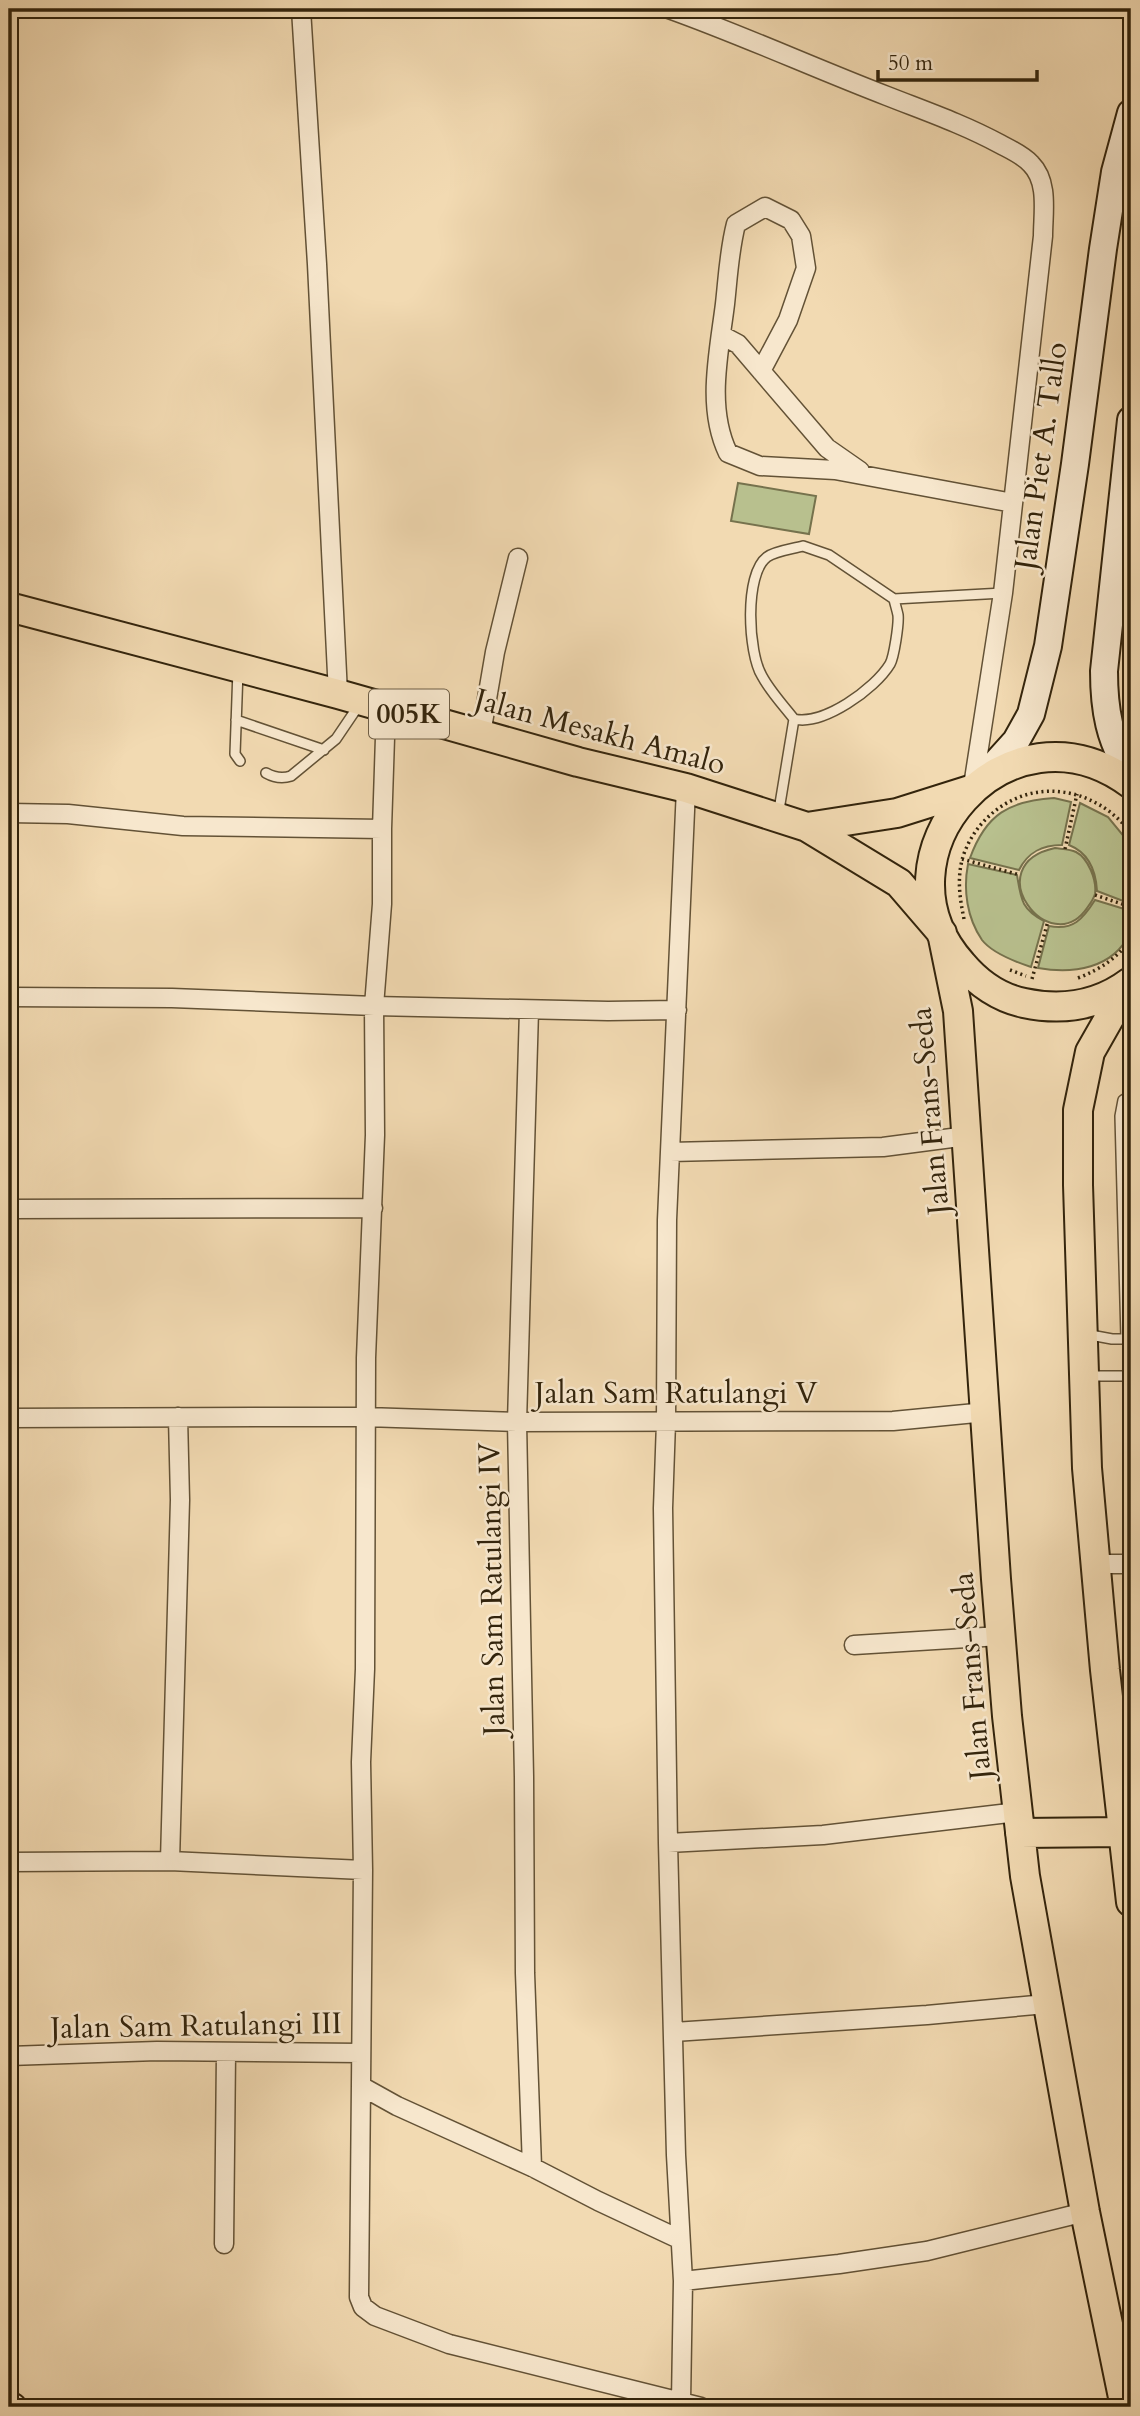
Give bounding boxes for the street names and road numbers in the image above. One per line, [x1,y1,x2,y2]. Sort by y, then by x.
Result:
street label: Jalan Piet A. Tallo [1004,339,1077,577]
street label: Jalan Mesakh Amalo [466,678,730,785]
road number: 005K [369,690,449,738]
street label: Jalan Frans-Seda [901,1006,960,1220]
street label: Jalan Sam Ratulangi V [531,1373,817,1414]
street label: Jalan Sam Ratulangi IV [469,1442,515,1740]
street label: Jalan Frans-Seda [943,1571,1002,1785]
street label: Jalan Sam Ratulangi III [46,2003,342,2049]

